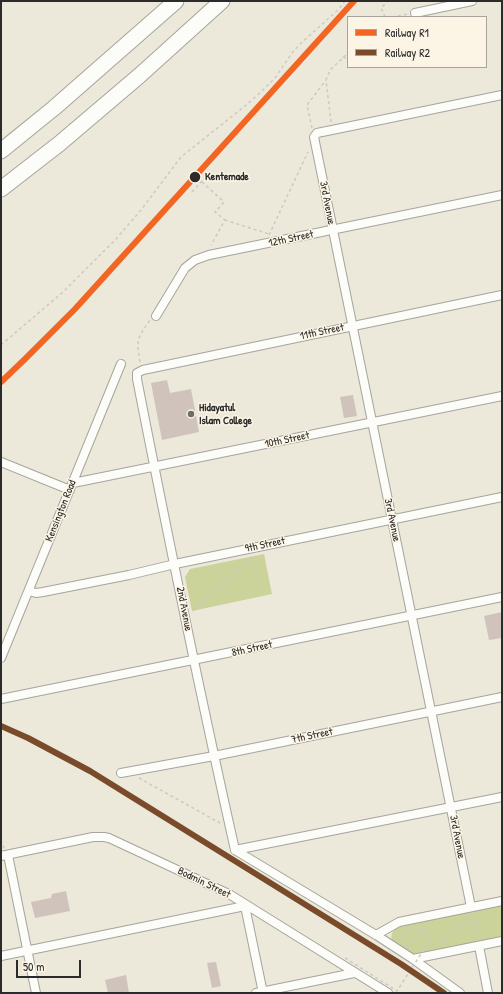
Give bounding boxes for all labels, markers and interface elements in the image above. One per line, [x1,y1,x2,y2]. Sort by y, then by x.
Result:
legend [347,16,487,68]
text: Railway R1 [385,24,429,41]
text: Railway R2 [385,44,430,61]
marker: Kentemade [188,170,202,184]
place label: Kentemade [205,170,249,184]
street label: 3rd Avenue [316,180,338,226]
street label: 12th Street [267,228,315,250]
street label: 11th Street [299,321,345,343]
place label: Hidayatul Islam College [199,401,252,427]
marker: Hidayatul Islam College [186,409,196,419]
street label: 10th Street [263,429,311,451]
street label: Kensington Road [43,478,79,544]
street label: 3rd Avenue [381,497,403,543]
street label: 9th Street [244,534,286,556]
street label: 2nd Avenue [173,586,195,632]
street label: 8th Street [230,638,274,660]
street label: 7th Street [290,725,334,747]
street label: 3rd Avenue [446,814,468,860]
street label: Bodmin Street [175,864,233,902]
scale bar [18,952,83,978]
text: 50 m [23,958,44,975]

